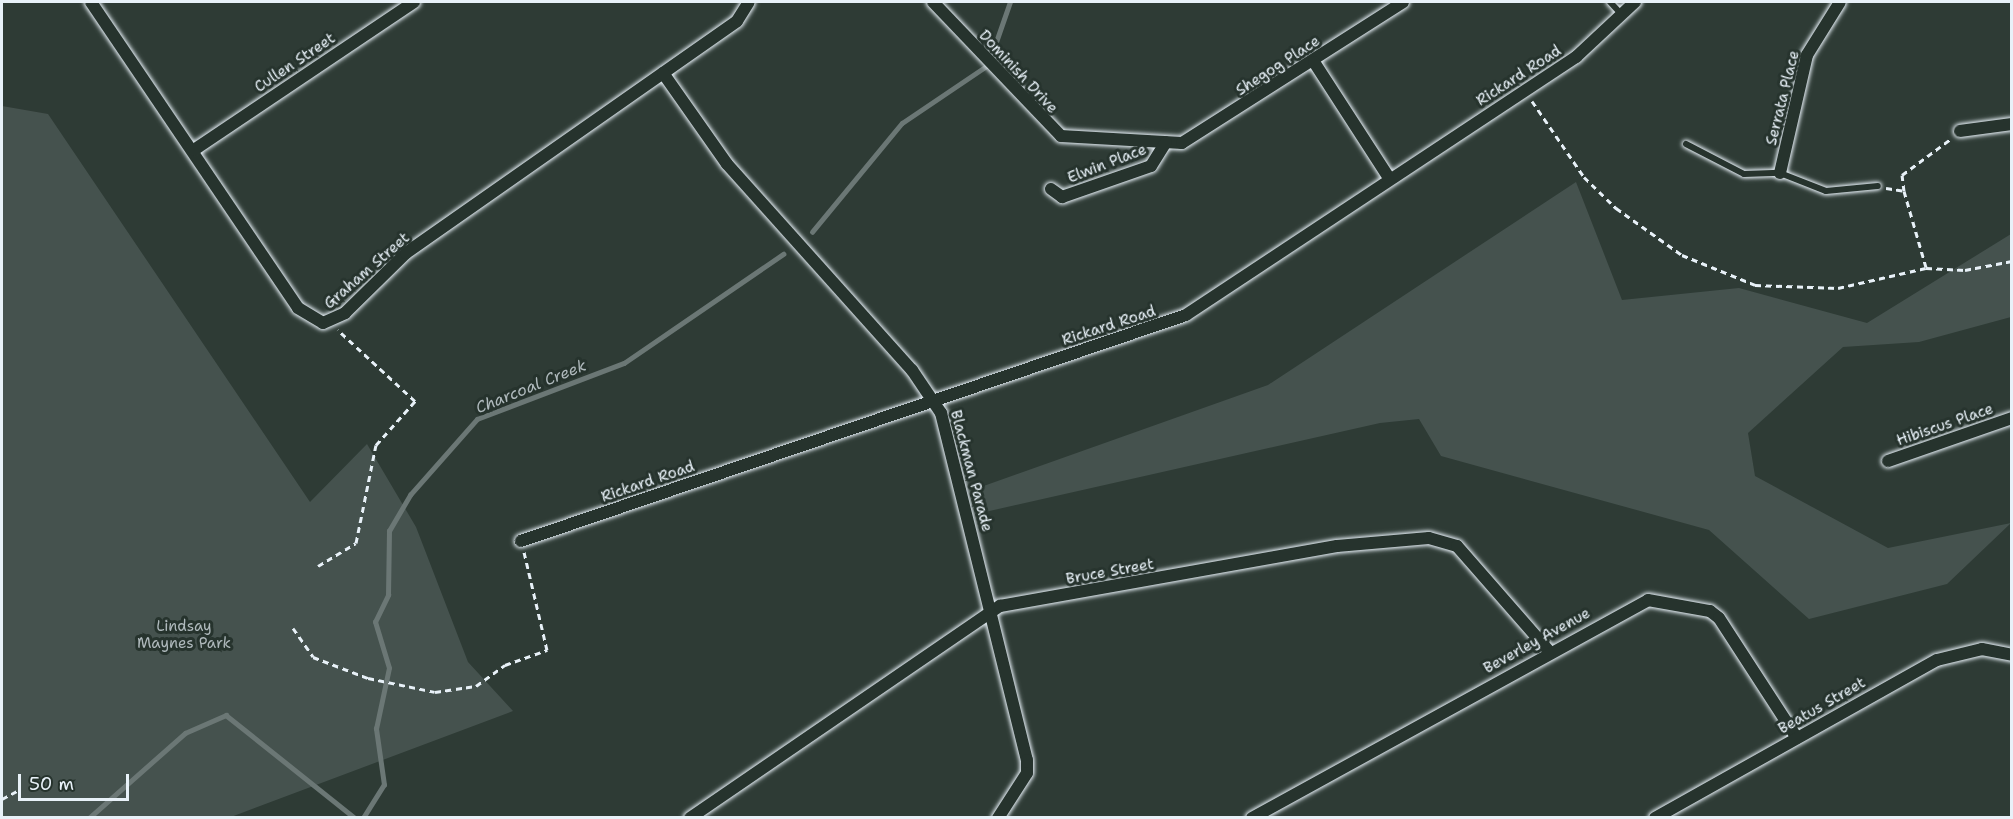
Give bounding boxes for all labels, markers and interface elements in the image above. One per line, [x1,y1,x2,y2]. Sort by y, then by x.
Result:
street label: Dominish Drive [975,27,1061,117]
street label: Cullen Street [251,29,339,97]
street label: Shegog Place [1233,32,1323,100]
street label: Rickard Road [1473,42,1565,110]
street label: Serrata Place [1763,49,1803,147]
street label: Elwin Place [1065,141,1149,187]
street label: Graham Street [321,229,413,313]
street label: Rickard Road [1060,302,1158,350]
water label: Charcoal Creek [473,356,589,418]
street label: Hibiscus Place [1894,400,1996,450]
street label: Blackman Parade [946,408,996,534]
street label: Rickard Road [599,458,697,506]
street label: Bruce Street [1065,555,1155,589]
street label: Beverley Avenue [1481,604,1593,678]
park label: Lindsay Maynes Park [137,617,231,652]
street label: Beatus Street [1775,674,1869,738]
scale bar [21,762,132,800]
text: 50 m [29,772,74,796]

